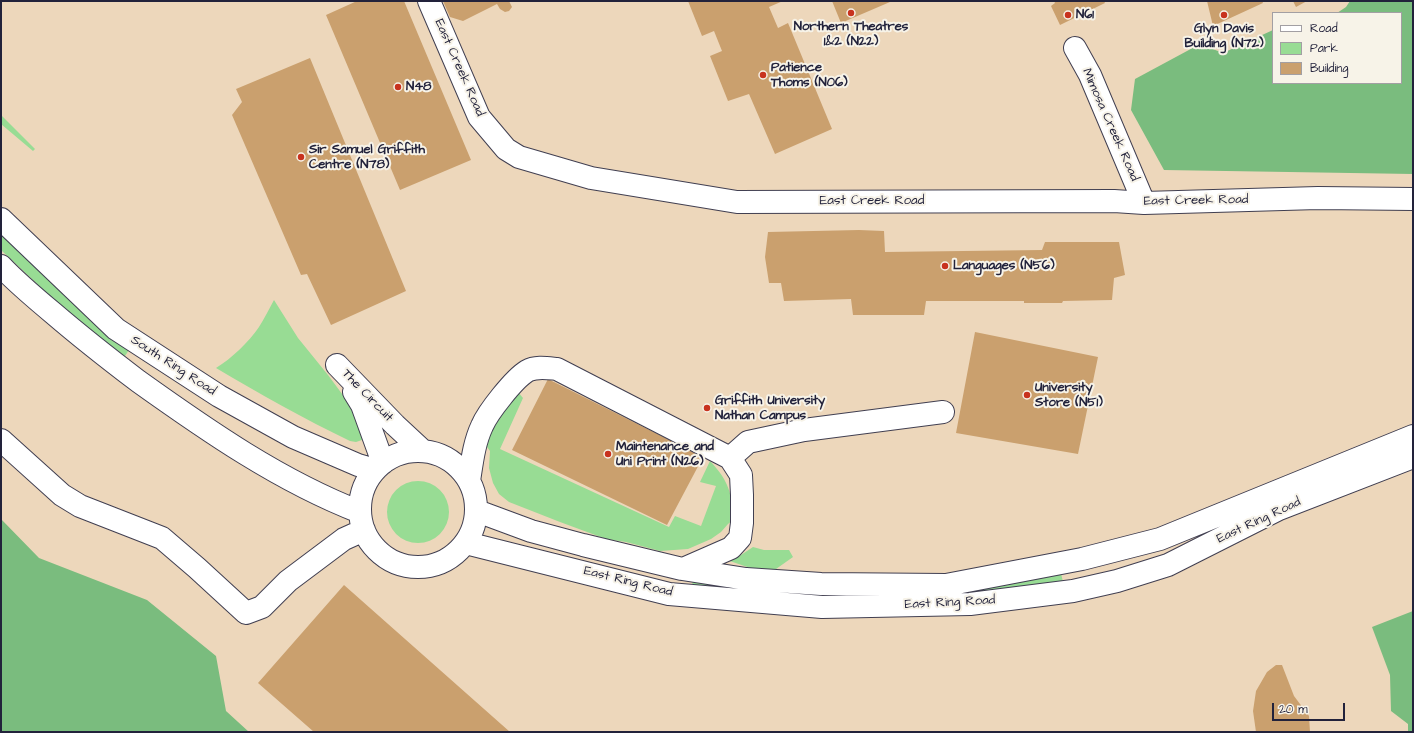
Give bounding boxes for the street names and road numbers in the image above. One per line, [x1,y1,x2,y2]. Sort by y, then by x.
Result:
street label: East Creek Road [431,17,487,119]
street label: Mimosa Creek Road [1078,66,1142,184]
street label: East Creek Road [1143,192,1249,210]
street label: East Creek Road [820,193,924,209]
street label: South Ring Road [127,333,219,399]
street label: The Circuit [338,366,396,426]
street label: East Ring Road [1215,495,1303,547]
street label: East Ring Road [582,563,674,601]
street label: East Ring Road [904,593,996,613]

